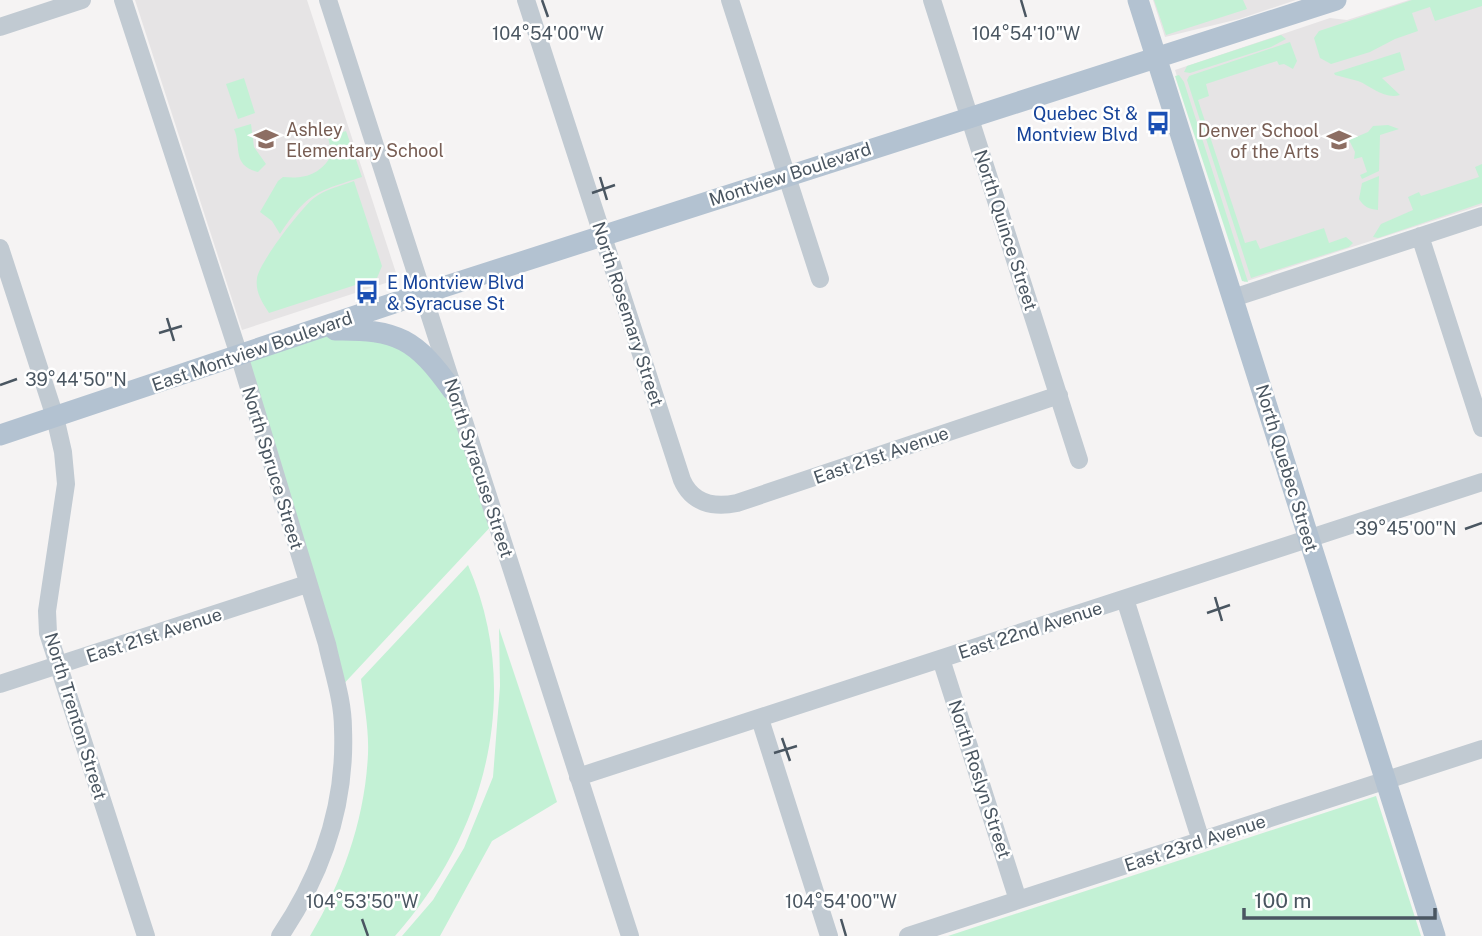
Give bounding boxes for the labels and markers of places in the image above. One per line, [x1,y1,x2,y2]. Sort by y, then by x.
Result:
place label: Quebec St & Montview Blvd [1016,103,1138,145]
bus stop icon: Quebec St & Montview Blvd [1144,109,1172,137]
place label: Ashley Elementary School [286,119,444,161]
place label: Denver School of the Arts [1198,120,1319,162]
school or university icon: Ashley Elementary School [252,125,280,153]
school or university icon: Denver School of the Arts [1325,126,1353,154]
place label: E Montview Blvd & Syracuse St [387,272,524,314]
bus stop icon: E Montview Blvd & Syracuse St [353,278,381,306]

